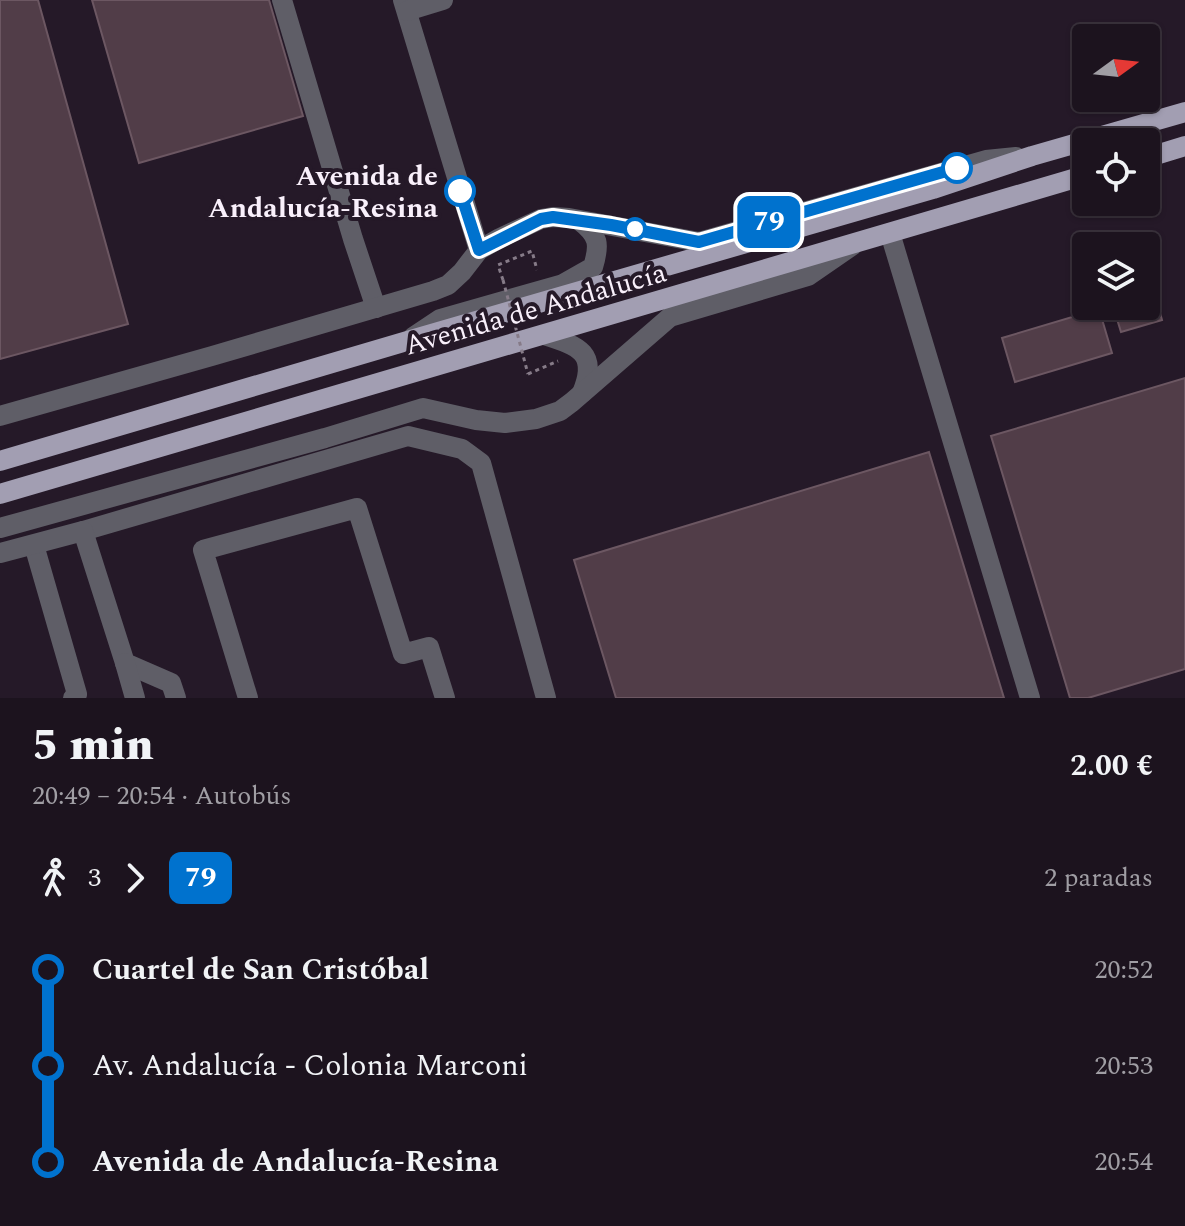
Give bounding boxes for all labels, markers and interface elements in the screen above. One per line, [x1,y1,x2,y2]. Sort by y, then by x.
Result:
north arrow [1072,24,1160,112]
map controls [1072,24,1160,320]
button: locate [1072,128,1160,216]
unlabelled marker [942,153,972,183]
place label: Avenida de Andalucía-Resina [208,155,439,230]
marker: Avenida de Andalucía-Resina [445,176,475,206]
line badge: 79 [733,196,805,248]
text: 79 [753,200,785,243]
unlabelled marker [624,218,646,240]
button: layers [1072,232,1160,320]
street label: Avenida de Andalucía [399,251,672,367]
text: 5 min [32,712,154,779]
text: 2.00 € [1070,743,1153,789]
text: 20:49 – 20:54 · Autobús [32,776,292,816]
icon: walk [32,856,76,900]
icon: forward [113,856,157,900]
text: 79 [185,856,216,899]
text: 3 [88,858,101,898]
text: 2 paradas [1044,858,1153,898]
text: Cuartel de San Cristóbal [92,947,429,993]
text: 20:52 [1094,950,1153,990]
text: Av. Andalucía - Colonia Marconi [92,1043,528,1089]
text: 20:53 [1094,1046,1153,1086]
text: Avenida de Andalucía-Resina [92,1139,498,1185]
text: 20:54 [1094,1142,1153,1182]

